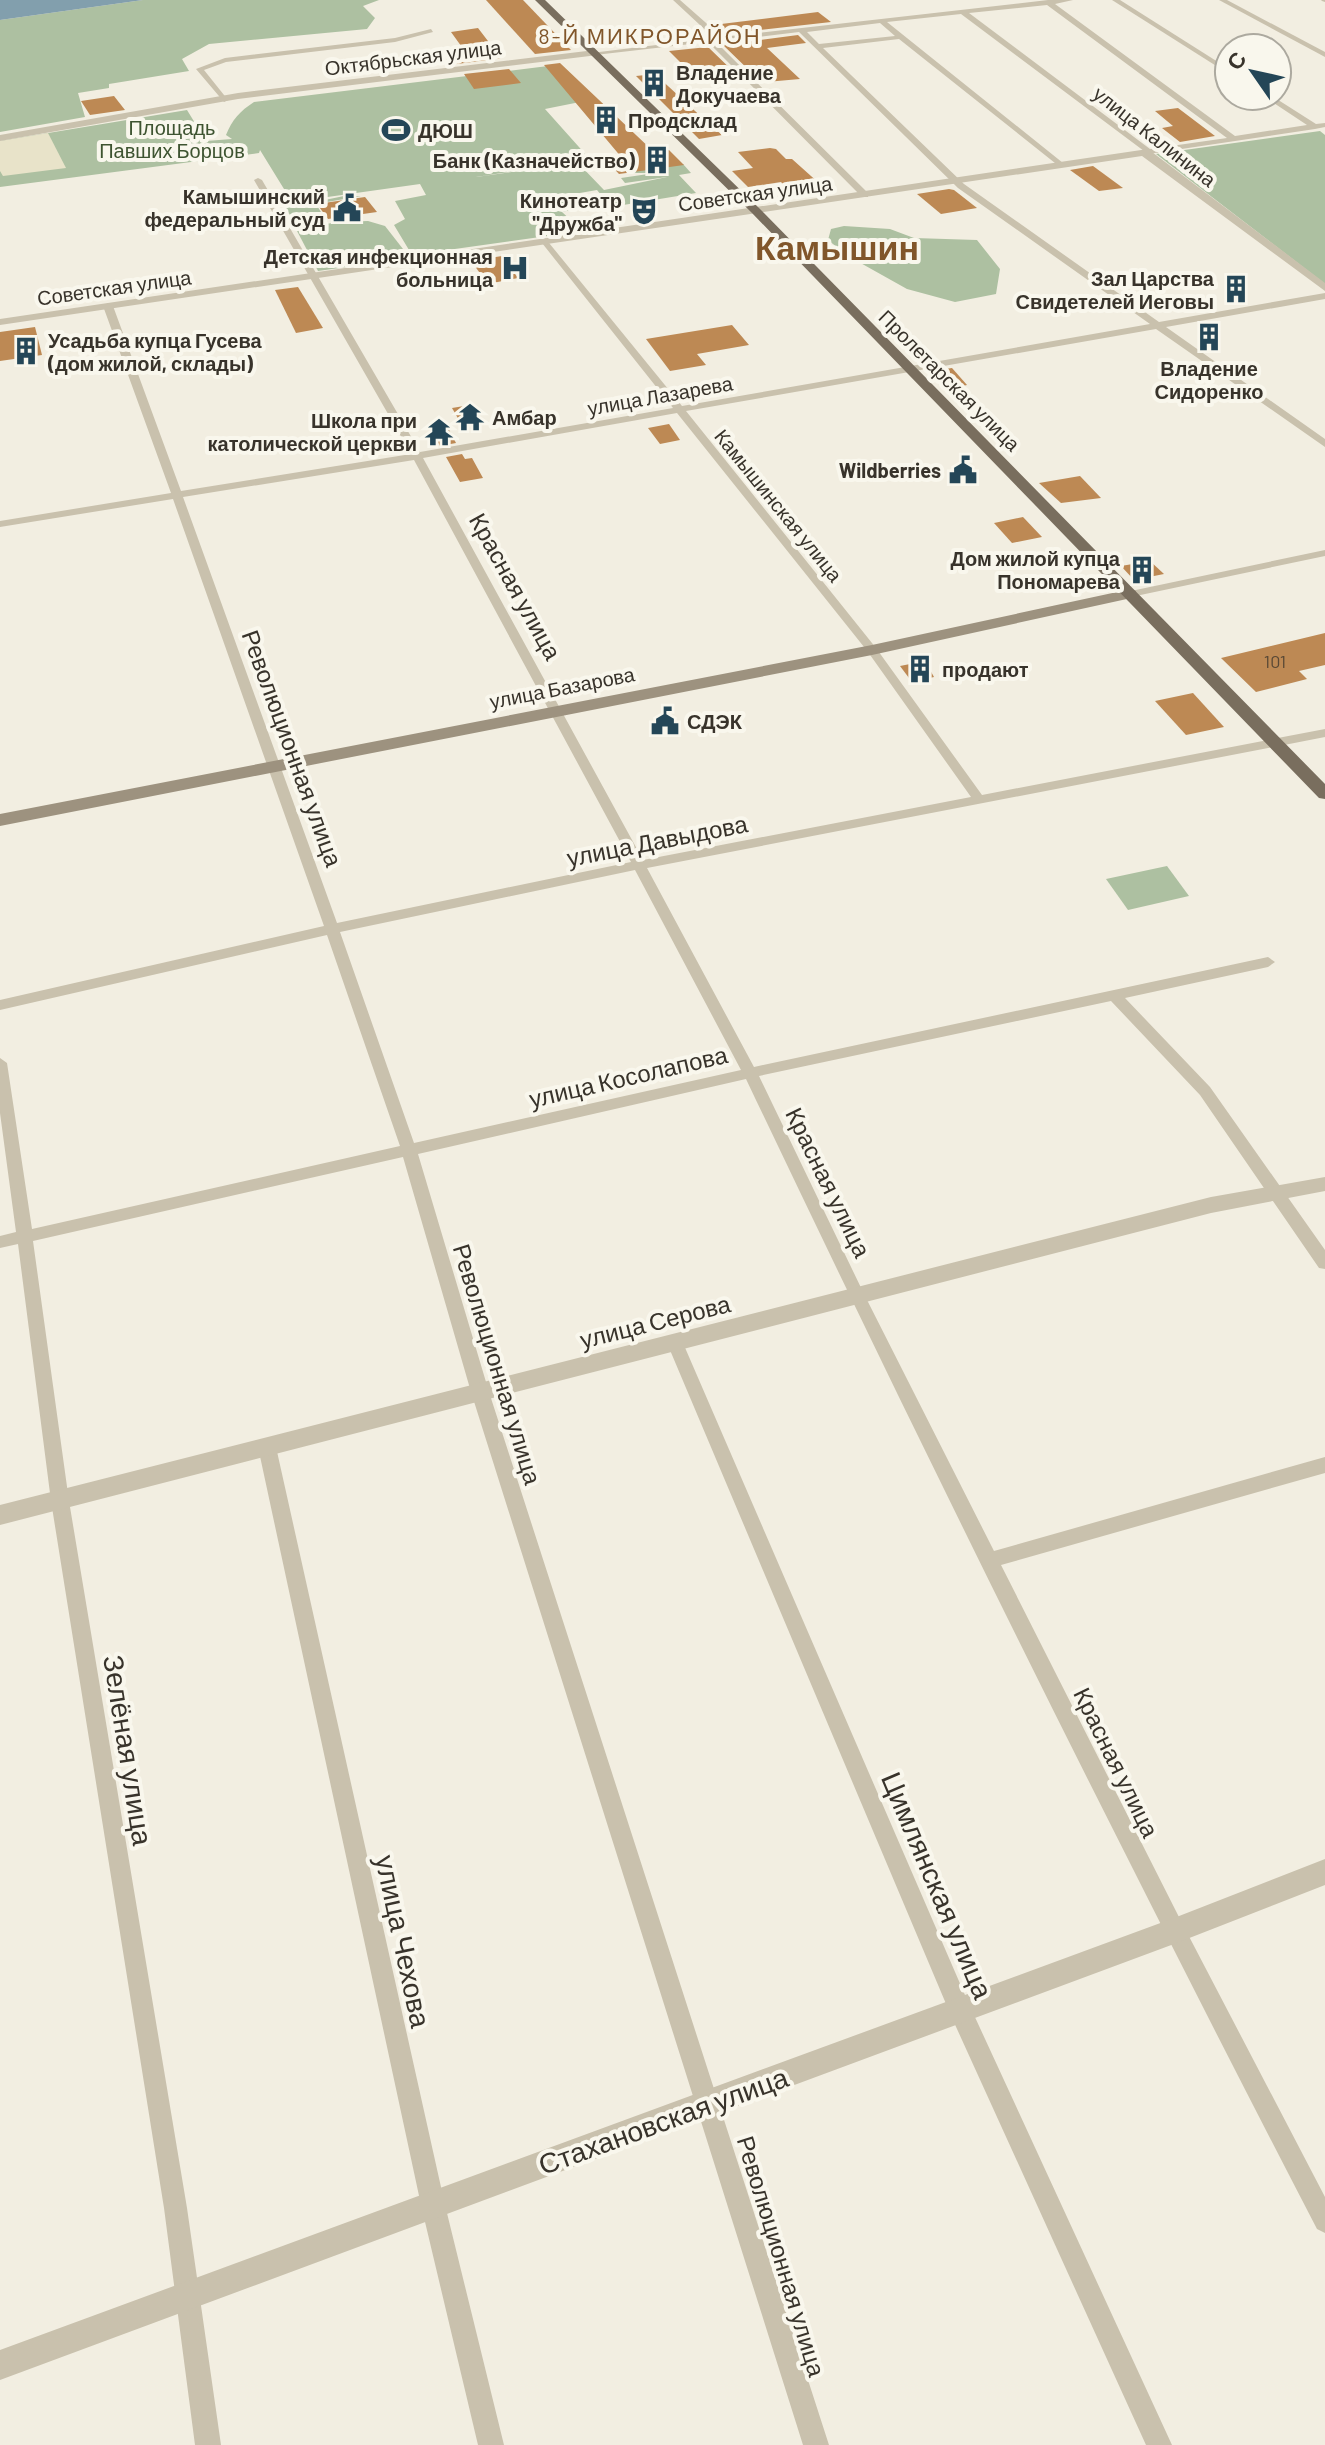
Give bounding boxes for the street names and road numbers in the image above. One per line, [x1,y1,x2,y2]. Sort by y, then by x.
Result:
street label: Октябрьская улица [323,34,503,80]
street label: улица Калинина [1089,81,1222,192]
street label: Советская улица [676,170,835,216]
street label: Советская улица [35,264,194,310]
street label: Пролетарская улица [874,304,1026,456]
street label: улица Лазарева [585,370,735,420]
street label: Камышинская улица [710,424,848,587]
street label: Красная улица [464,508,569,665]
street label: Революционная улица [237,626,350,871]
street label: улица Базарова [488,661,637,713]
street label: улица Давыдова [564,808,750,872]
street label: улица Косолапова [526,1039,731,1113]
street label: Красная улица [780,1102,878,1262]
street label: Революционная улица [448,1240,549,1488]
street label: улица Серова [577,1288,734,1354]
street label: Зелёная улица [97,1652,161,1848]
street label: Красная улица [1068,1682,1166,1842]
street label: Цимлянская улица [875,1767,1001,2004]
street label: улица Чехова [369,1852,439,2031]
street label: Стахановская улица [533,2059,793,2181]
street label: Революционная улица [732,2132,833,2380]

